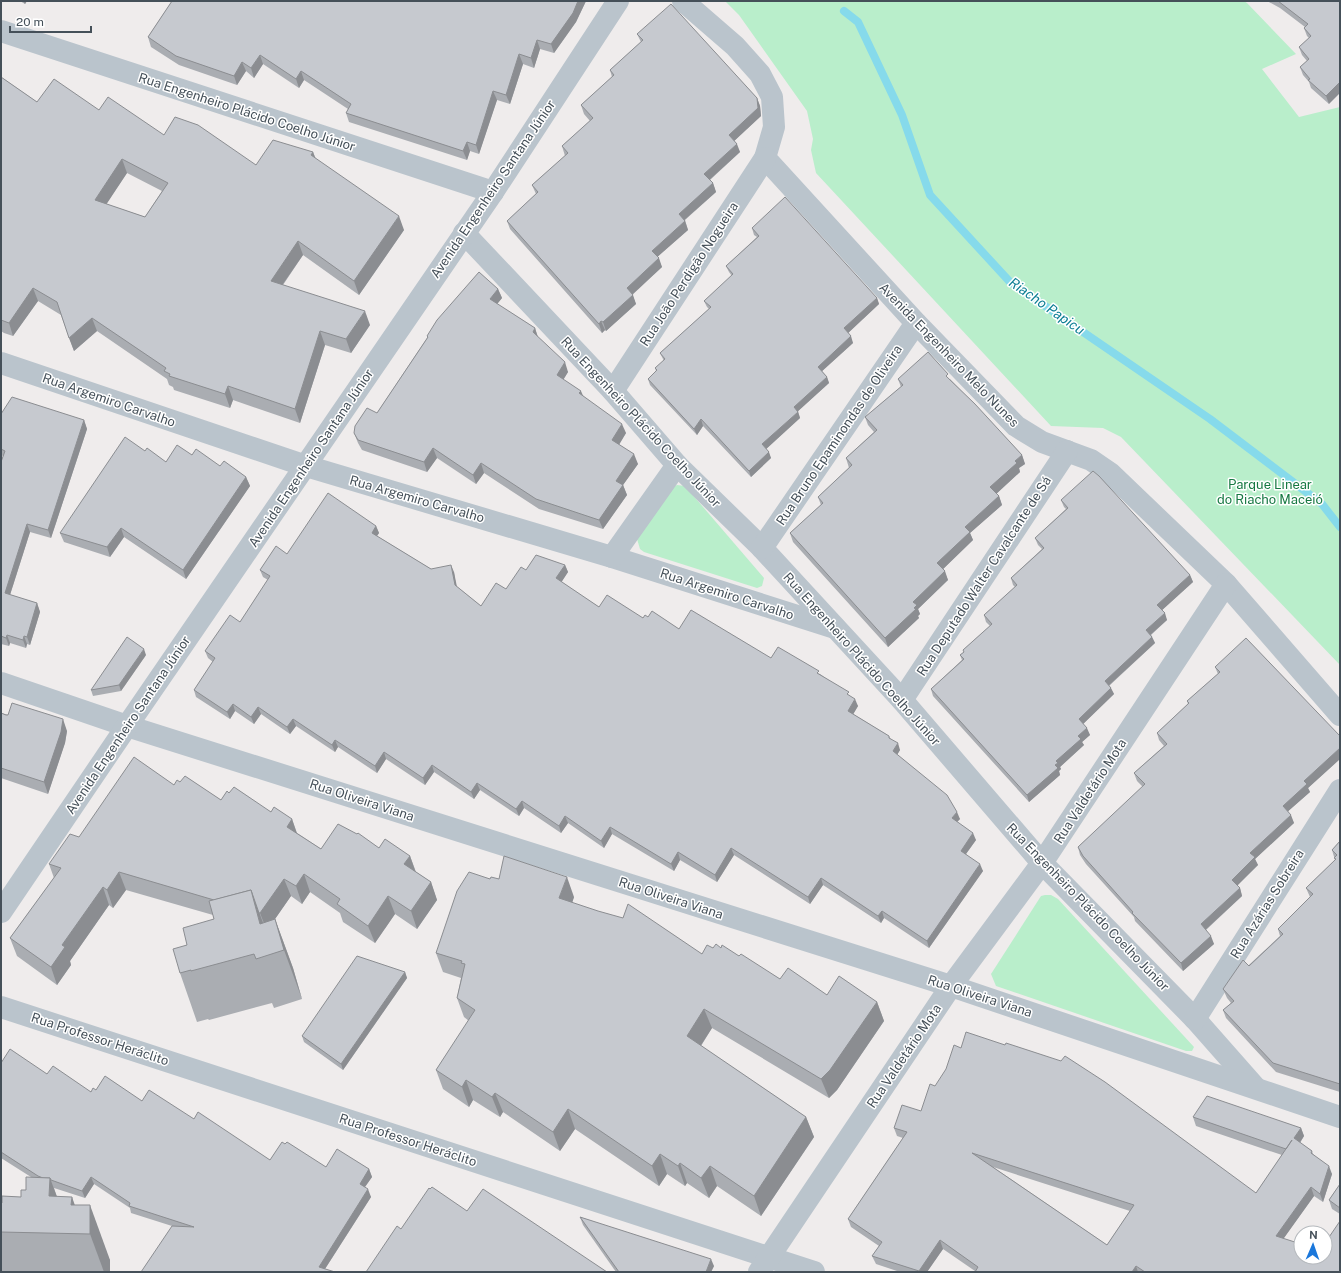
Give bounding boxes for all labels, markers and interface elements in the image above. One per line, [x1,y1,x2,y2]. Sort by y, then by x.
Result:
scale bar [10,8,91,34]
text: 20 m [16,15,44,29]
street label: Rua Engenheiro Plácido Coelho Júnior [137,70,357,154]
street label: Avenida Engenheiro Santana Júnior [428,97,558,281]
street label: Rua João Perdigão Nogueira [637,199,741,349]
water label: Riacho Papicu [1006,274,1088,338]
street label: Avenida Engenheiro Melo Nunes [876,280,1022,430]
street label: Rua Engenheiro Plácido Coelho Júnior [558,334,724,510]
street label: Rua Bruno Epaminondas de Oliveira [773,342,905,528]
street label: Avenida Engenheiro Santana Júnior [246,366,376,550]
street label: Rua Argemiro Carvalho [41,370,177,430]
street label: Rua Argemiro Carvalho [348,473,486,525]
street label: Rua Deputado Walter Cavalcante de Sá [914,473,1054,679]
park label: Parque Linear do Riacho Maceió [1217,477,1323,507]
street label: Rua Argemiro Carvalho [658,565,796,623]
street label: Rua Engenheiro Plácido Coelho Júnior [780,570,944,748]
street label: Avenida Engenheiro Santana Júnior [63,633,193,817]
street label: Rua Valdetário Mota [1051,736,1129,846]
street label: Rua Oliveira Viana [308,776,416,824]
street label: Rua Engenheiro Plácido Coelho Júnior [1004,820,1172,994]
street label: Rua Azárias Sobreira [1227,847,1307,961]
street label: Rua Oliveira Viana [617,874,725,922]
street label: Rua Oliveira Viana [926,972,1034,1020]
street label: Rua Valdetário Mota [864,1001,944,1111]
street label: Rua Professor Heráclito [29,1010,171,1068]
street label: Rua Professor Heráclito [337,1111,479,1169]
north arrow [1293,1225,1333,1265]
text: N [1309,1229,1318,1241]

